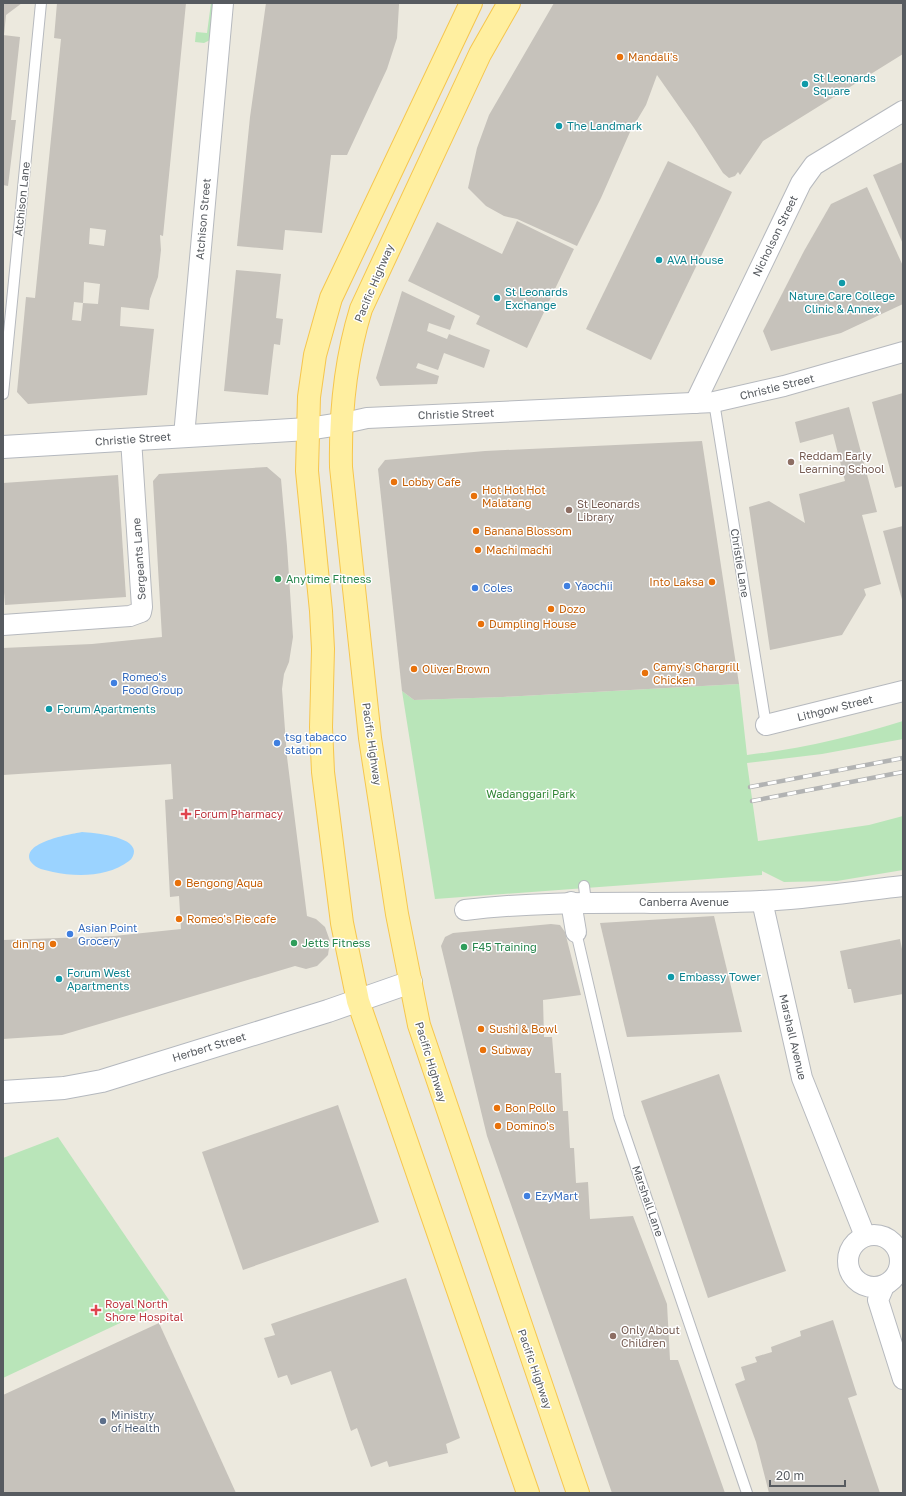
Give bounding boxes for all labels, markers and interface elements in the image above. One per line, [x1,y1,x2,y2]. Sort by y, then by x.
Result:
place label: Mandali's [628,50,678,63]
marker: Mandali's [615,52,625,62]
place label: St Leonards Square [813,71,876,97]
marker: St Leonards Square [800,79,810,89]
place label: The Landmark [567,119,642,132]
marker: The Landmark [554,121,564,131]
street label: Atchison Lane [11,161,32,237]
street label: Atchison Street [192,178,213,260]
street label: Nicholson Street [749,193,800,278]
street label: Pacific Highway [351,242,396,324]
place label: AVA House [667,253,724,266]
marker: AVA House [654,255,664,265]
marker: Nature Care College Clinic & Annex [837,278,847,288]
place label: St Leonards Exchange [505,285,568,311]
place label: Nature Care College Clinic & Annex [789,289,895,315]
marker: St Leonards Exchange [492,293,502,303]
street label: Christie Street [738,371,815,402]
street label: Christie Street [418,406,494,421]
street label: Christie Street [94,429,172,448]
place label: Reddam Early Learning School [799,449,885,475]
marker: Reddam Early Learning School [786,457,796,467]
place label: Lobby Cafe [402,475,461,488]
marker: Lobby Cafe [389,477,399,487]
place label: Hot Hot Hot Malatang [482,483,546,509]
marker: Hot Hot Hot Malatang [469,491,479,501]
place label: St Leonards Library [577,497,640,523]
marker: St Leonards Library [564,505,574,515]
street label: Sergeants Lane [129,518,148,601]
place label: Banana Blossom [484,524,572,537]
marker: Banana Blossom [471,526,481,536]
street label: Christie Lane [729,528,752,598]
place label: Machi machi [486,543,552,556]
marker: Machi machi [473,545,483,555]
place label: Anytime Fitness [286,572,371,585]
marker: Anytime Fitness [273,574,283,584]
place label: Into Laksa [649,575,704,588]
marker: Into Laksa [707,577,717,587]
place label: Yaochii [575,579,613,592]
place label: Coles [483,581,513,594]
marker: Yaochii [562,581,572,591]
marker: Coles [470,583,480,593]
place label: Dozo [559,602,586,615]
marker: Dozo [546,604,556,614]
place label: Dumpling House [489,617,576,630]
marker: Dumpling House [476,619,486,629]
place label: Camy's Chargrill Chicken [653,660,740,686]
place label: Oliver Brown [422,662,490,675]
marker: Oliver Brown [409,664,419,674]
marker: Camy's Chargrill Chicken [640,668,650,678]
place label: Romeo's Food Group [122,670,183,696]
marker: Romeo's Food Group [109,678,119,688]
street label: Lithgow Street [796,692,874,723]
place label: Forum Apartments [57,702,156,715]
street label: Pacific Highway [360,702,385,786]
marker: Forum Apartments [44,704,54,714]
place label: tsg tabacco station [285,730,347,756]
marker: tsg tabacco station [272,738,282,748]
park label: Wadanggari Park [486,787,576,800]
place label: Forum Pharmacy [194,807,283,820]
marker: Forum Pharmacy [181,809,191,819]
place label: Bengong Aqua [186,876,263,889]
marker: Bengong Aqua [173,878,183,888]
street label: Canberra Avenue [639,895,729,908]
place label: Romeo's Pie cafe [187,912,276,925]
marker: Romeo's Pie cafe [174,914,184,924]
place label: Asian Point Grocery [78,921,138,947]
marker: Asian Point Grocery [65,929,75,939]
place label: Jetts Fitness [302,936,371,949]
place label: din ng [12,937,45,950]
marker: Jetts Fitness [289,938,299,948]
marker: din ng [48,939,58,949]
place label: F45 Training [472,940,537,953]
marker: F45 Training [459,942,469,952]
place label: Forum West Apartments [67,966,130,992]
place label: Embassy Tower [679,970,761,983]
marker: Embassy Tower [666,972,676,982]
marker: Forum West Apartments [54,974,64,984]
street label: Marshall Avenue [777,993,810,1081]
street label: Pacific Highway [413,1020,450,1104]
place label: Sushi & Bowl [489,1022,558,1035]
marker: Sushi & Bowl [476,1024,486,1034]
street label: Herbert Street [170,1029,247,1064]
place label: Subway [491,1043,532,1056]
marker: Subway [478,1045,488,1055]
place label: Bon Pollo [505,1101,556,1114]
marker: Bon Pollo [492,1103,502,1113]
place label: Domino's [506,1119,555,1132]
marker: Domino's [493,1121,503,1131]
street label: Marshall Lane [630,1164,667,1238]
place label: EzyMart [535,1189,578,1202]
marker: EzyMart [522,1191,532,1201]
place label: Royal North Shore Hospital [105,1297,184,1323]
marker: Royal North Shore Hospital [90,1304,102,1316]
place label: Only About Children [621,1323,680,1349]
street label: Pacific Highway [516,1327,555,1410]
marker: Only About Children [608,1331,618,1341]
place label: Ministry of Health [111,1408,160,1434]
marker: Ministry of Health [98,1416,108,1426]
scale bar [770,1462,845,1488]
text: 20 m [776,1468,804,1483]

